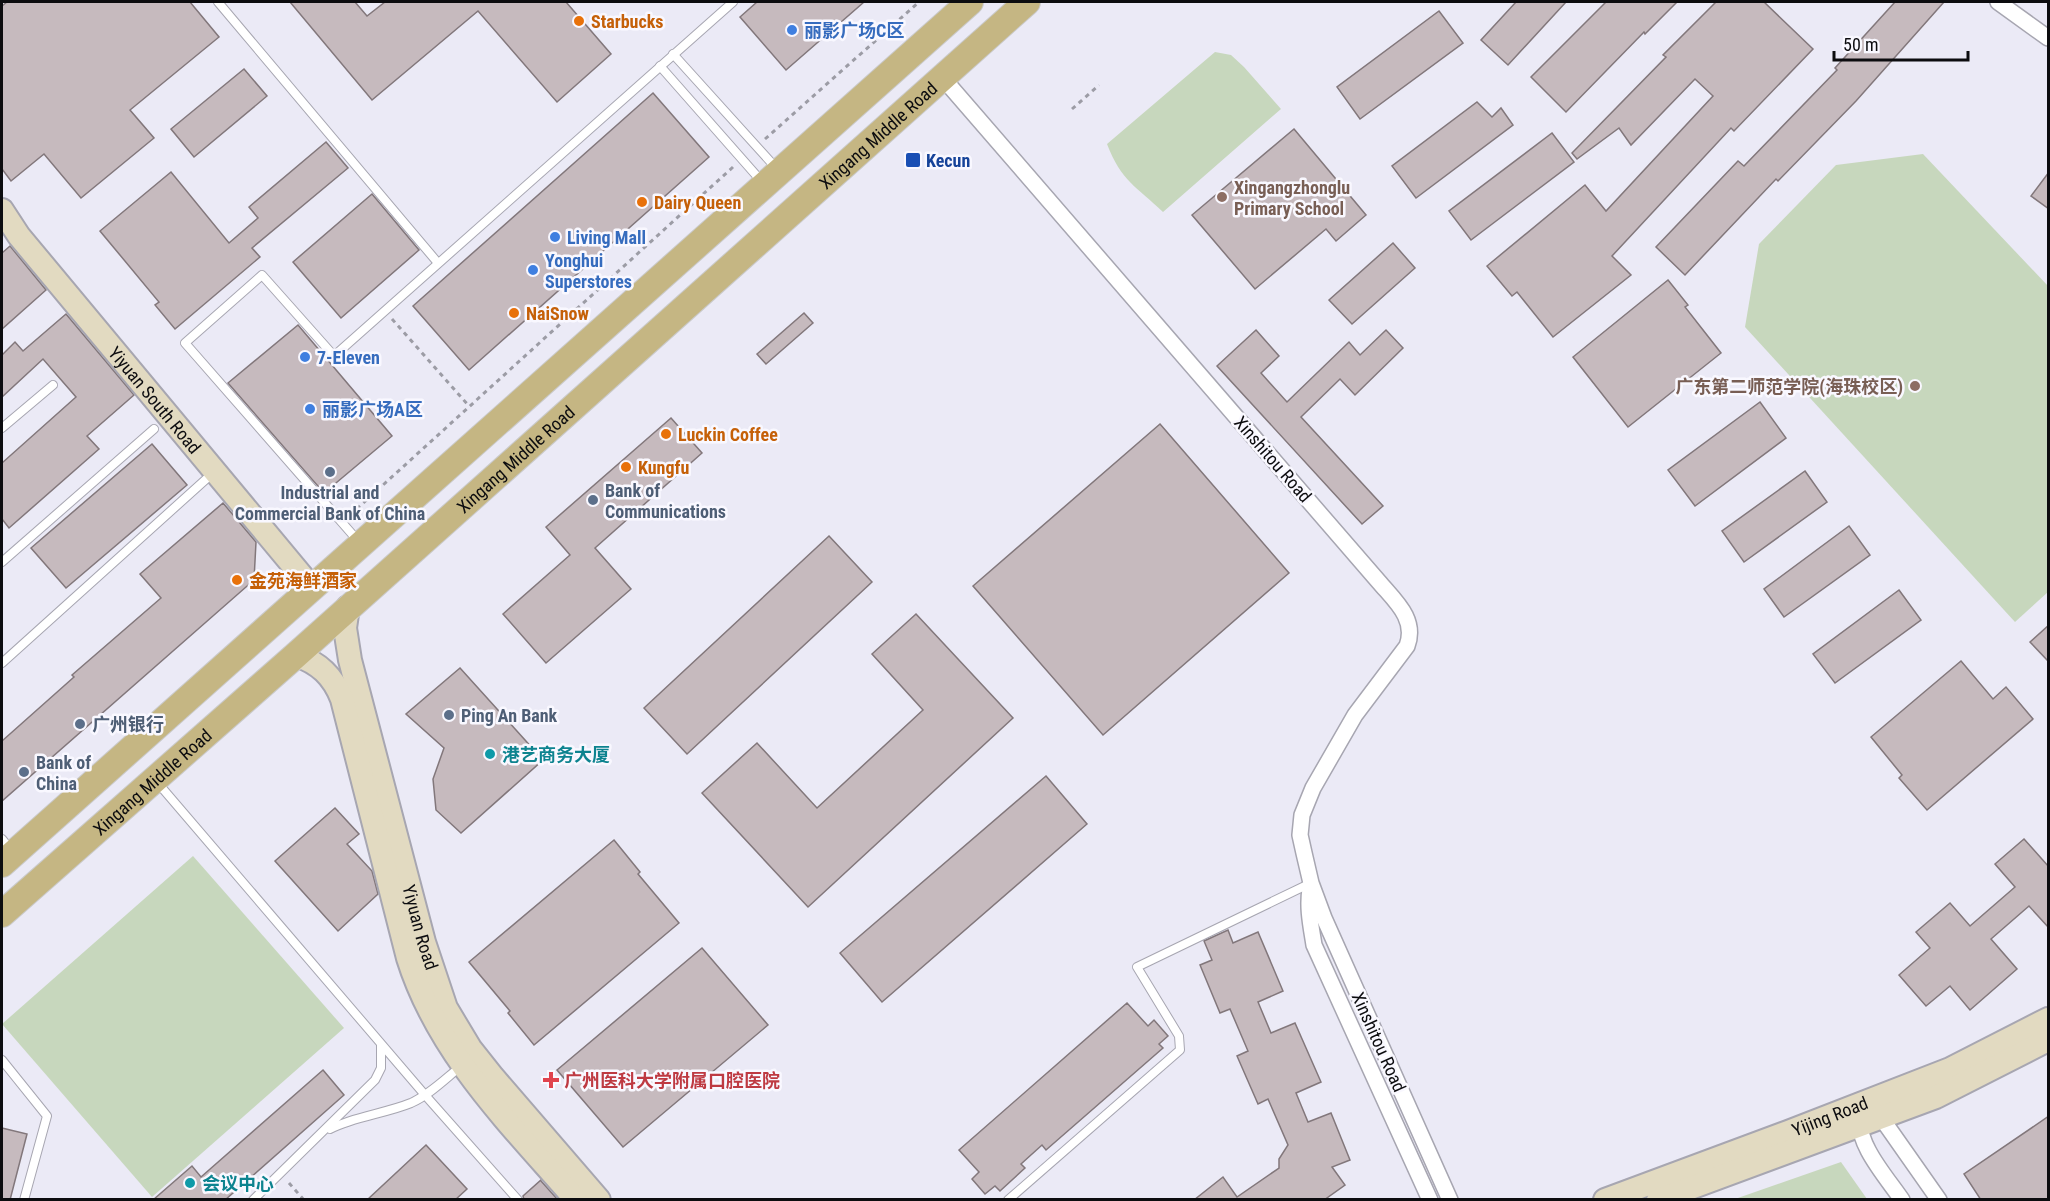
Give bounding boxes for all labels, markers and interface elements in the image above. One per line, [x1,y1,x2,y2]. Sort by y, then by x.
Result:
place label: Starbucks [591,11,664,32]
marker: Starbucks [572,14,586,28]
place label: 丽影广场C区 [804,20,904,41]
marker: 丽影广场C区 [785,23,799,37]
scale bar [1834,24,1968,62]
text: 50 m [1843,34,1878,55]
street label: Xingang Middle Road [815,77,941,193]
place label: Kecun [926,150,970,171]
marker: Kecun [904,151,922,169]
place label: Xingangzhonglu Primary School [1234,177,1350,219]
marker: Xingangzhonglu Primary School [1215,190,1229,204]
place label: Dairy Queen [654,192,741,213]
marker: Dairy Queen [635,195,649,209]
place label: Living Mall [567,227,646,248]
marker: Living Mall [548,230,562,244]
place label: Yonghui Superstores [545,250,632,292]
marker: Yonghui Superstores [526,263,540,277]
place label: NaiSnow [526,303,590,324]
marker: NaiSnow [507,306,521,320]
street label: Yiyuan South Road [105,342,206,457]
place label: 7-Eleven [317,347,380,368]
marker: 7-Eleven [298,350,312,364]
place label: 广东第二师范学院(海珠校区) [1675,376,1903,398]
marker: 广东第二师范学院(海珠校区) [1908,379,1922,393]
place label: 丽影广场A区 [322,399,423,420]
street label: Xingang Middle Road [452,401,579,517]
marker: 丽影广场A区 [303,402,317,416]
street label: Xinshitou Road [1230,412,1316,506]
place label: Luckin Coffee [678,424,778,445]
marker: Luckin Coffee [659,427,673,441]
place label: Kungfu [638,457,689,478]
marker: Kungfu [619,460,633,474]
marker: Industrial and Commercial Bank of China [323,465,337,479]
place label: Bank of Communications [605,480,726,522]
place label: Industrial and Commercial Bank of China [235,482,425,524]
marker: Bank of Communications [586,493,600,507]
place label: 金苑海鲜酒家 [249,570,357,591]
marker: 金苑海鲜酒家 [230,573,244,587]
place label: Ping An Bank [461,705,558,726]
marker: Ping An Bank [442,708,456,722]
place label: 广州银行 [92,714,164,735]
marker: 广州银行 [73,717,87,731]
street label: Xingang Middle Road [89,724,216,839]
place label: 港艺商务大厦 [502,744,610,765]
marker: 港艺商务大厦 [483,747,497,761]
place label: Bank of China [36,752,91,794]
marker: Bank of China [17,765,31,779]
street label: Yiyuan Road [399,882,443,972]
street label: Xinshitou Road [1348,989,1410,1095]
place label: 广州医科大学附属口腔医院 [564,1070,780,1091]
marker: 广州医科大学附属口腔医院 [542,1071,560,1089]
street label: Yijing Road [1789,1092,1871,1140]
place label: 会议中心 [202,1173,274,1194]
marker: 会议中心 [183,1176,197,1190]

